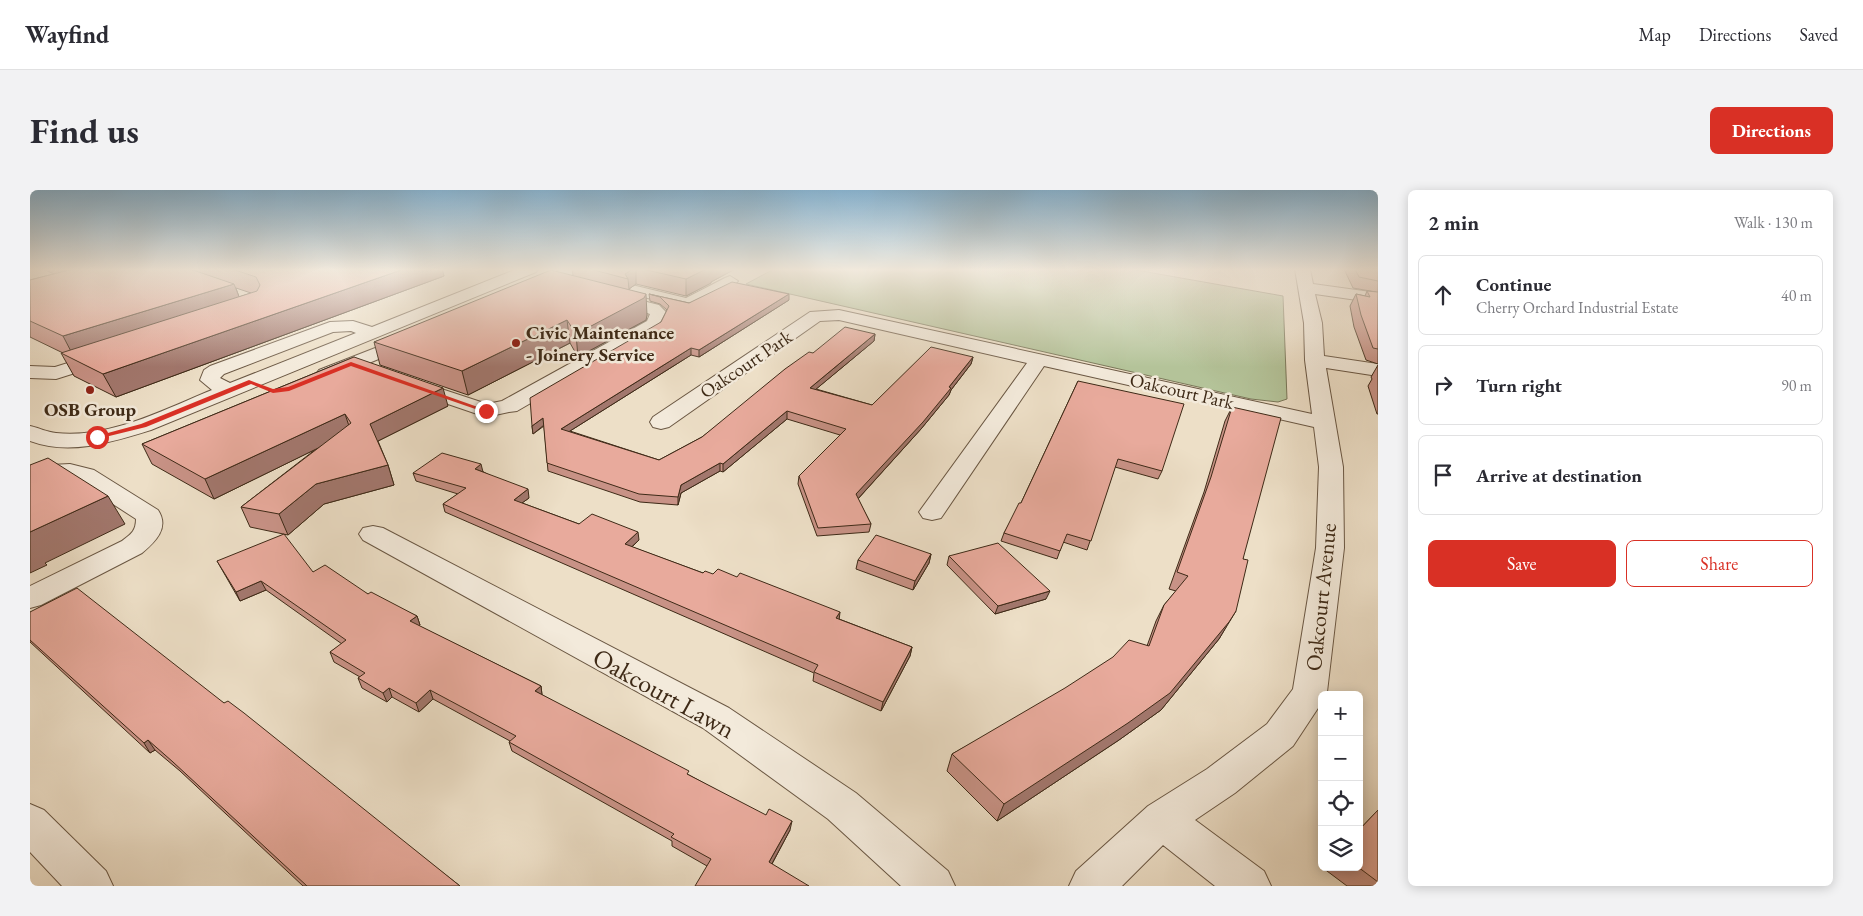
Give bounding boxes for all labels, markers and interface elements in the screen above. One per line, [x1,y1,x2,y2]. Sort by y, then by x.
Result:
text: Wayfind [25,19,109,50]
text: Map [1639,23,1671,46]
text: Directions [1699,23,1771,46]
text: Saved [1799,23,1838,46]
button: Directions [1710,107,1833,154]
text: Find us [30,108,139,153]
text: 2 min [1428,209,1479,236]
text: Walk · 130 m [1734,212,1813,233]
text: Continue [1476,272,1551,297]
icon: ahead [1429,281,1457,309]
text: 40 m [1781,285,1812,306]
text: Cherry Orchard Industrial Estate [1476,297,1678,318]
place label: Civic Maintenance - Joinery Service [526,320,674,367]
street label: Oakcourt Park [695,323,798,404]
marker: Civic Maintenance - Joinery Service [510,337,522,349]
street label: Oakcourt Park [1127,367,1238,415]
icon: right [1429,371,1457,399]
text: Turn right [1476,373,1562,398]
text: 90 m [1781,375,1812,396]
marker: OSB Group [84,384,96,396]
place label: OSB Group [44,397,136,422]
route end [475,400,498,423]
route start [86,426,109,449]
icon: arrive [1429,461,1457,489]
text: Arrive at destination [1476,463,1642,488]
street label: Oakcourt Avenue [1299,521,1343,672]
button: Save [1428,540,1616,587]
button: Share [1626,540,1813,587]
street label: Oakcourt Lawn [587,640,741,746]
map controls [1318,691,1363,871]
button: + [1318,691,1363,736]
button: − [1318,736,1363,781]
button: locate [1318,781,1363,826]
button: layers [1318,826,1363,871]

